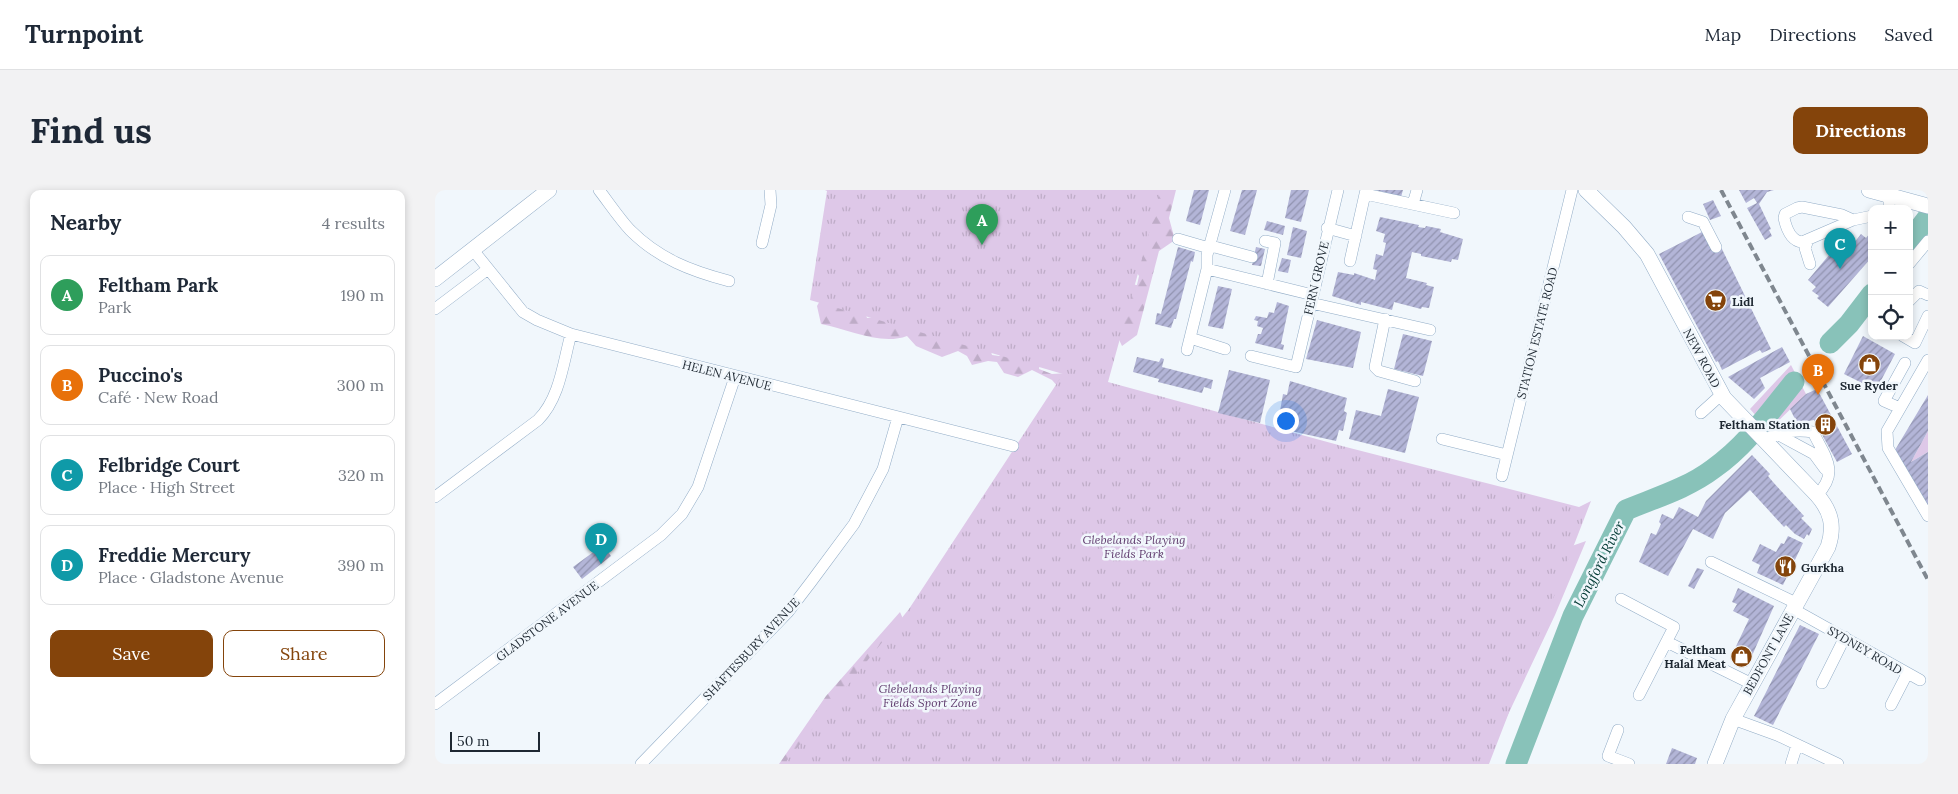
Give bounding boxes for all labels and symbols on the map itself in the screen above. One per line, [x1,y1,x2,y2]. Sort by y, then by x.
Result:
pin: A [966,204,998,245]
pin: C [1824,228,1856,269]
street label: FERN GROVE [1300,240,1332,316]
street label: STATION ESTATE ROAD [1513,266,1561,400]
supermarket icon: Lidl [1704,289,1728,313]
place label: Lidl [1732,294,1754,309]
street label: NEW ROAD [1680,326,1724,390]
shop icon: Sue Ryder [1857,352,1881,376]
pin: B [1802,354,1834,395]
street label: HELEN AVENUE [681,357,773,393]
place label: Sue Ryder [1840,378,1898,393]
your location [1273,408,1299,434]
building icon: Feltham Station [1814,412,1838,436]
place label: Feltham Station [1719,417,1810,432]
water label: Longford River [1570,517,1629,610]
pin: D [585,523,617,564]
park label: Glebelands Playing Fields Park [1082,532,1186,561]
restaurant icon: Gurkha [1773,555,1797,579]
place label: Gurkha [1801,560,1845,575]
street label: GLADSTONE AVENUE [493,578,601,664]
street label: SHAFTESBURY AVENUE [700,595,802,703]
street label: BEDFONT LANE [1739,611,1797,697]
street label: SYDNEY ROAD [1825,623,1905,678]
place label: Feltham Halal Meat [1664,642,1727,671]
shop icon: Feltham Halal Meat [1730,644,1754,668]
park label: Glebelands Playing Fields Sport Zone [878,681,982,710]
scale bar [450,729,540,752]

